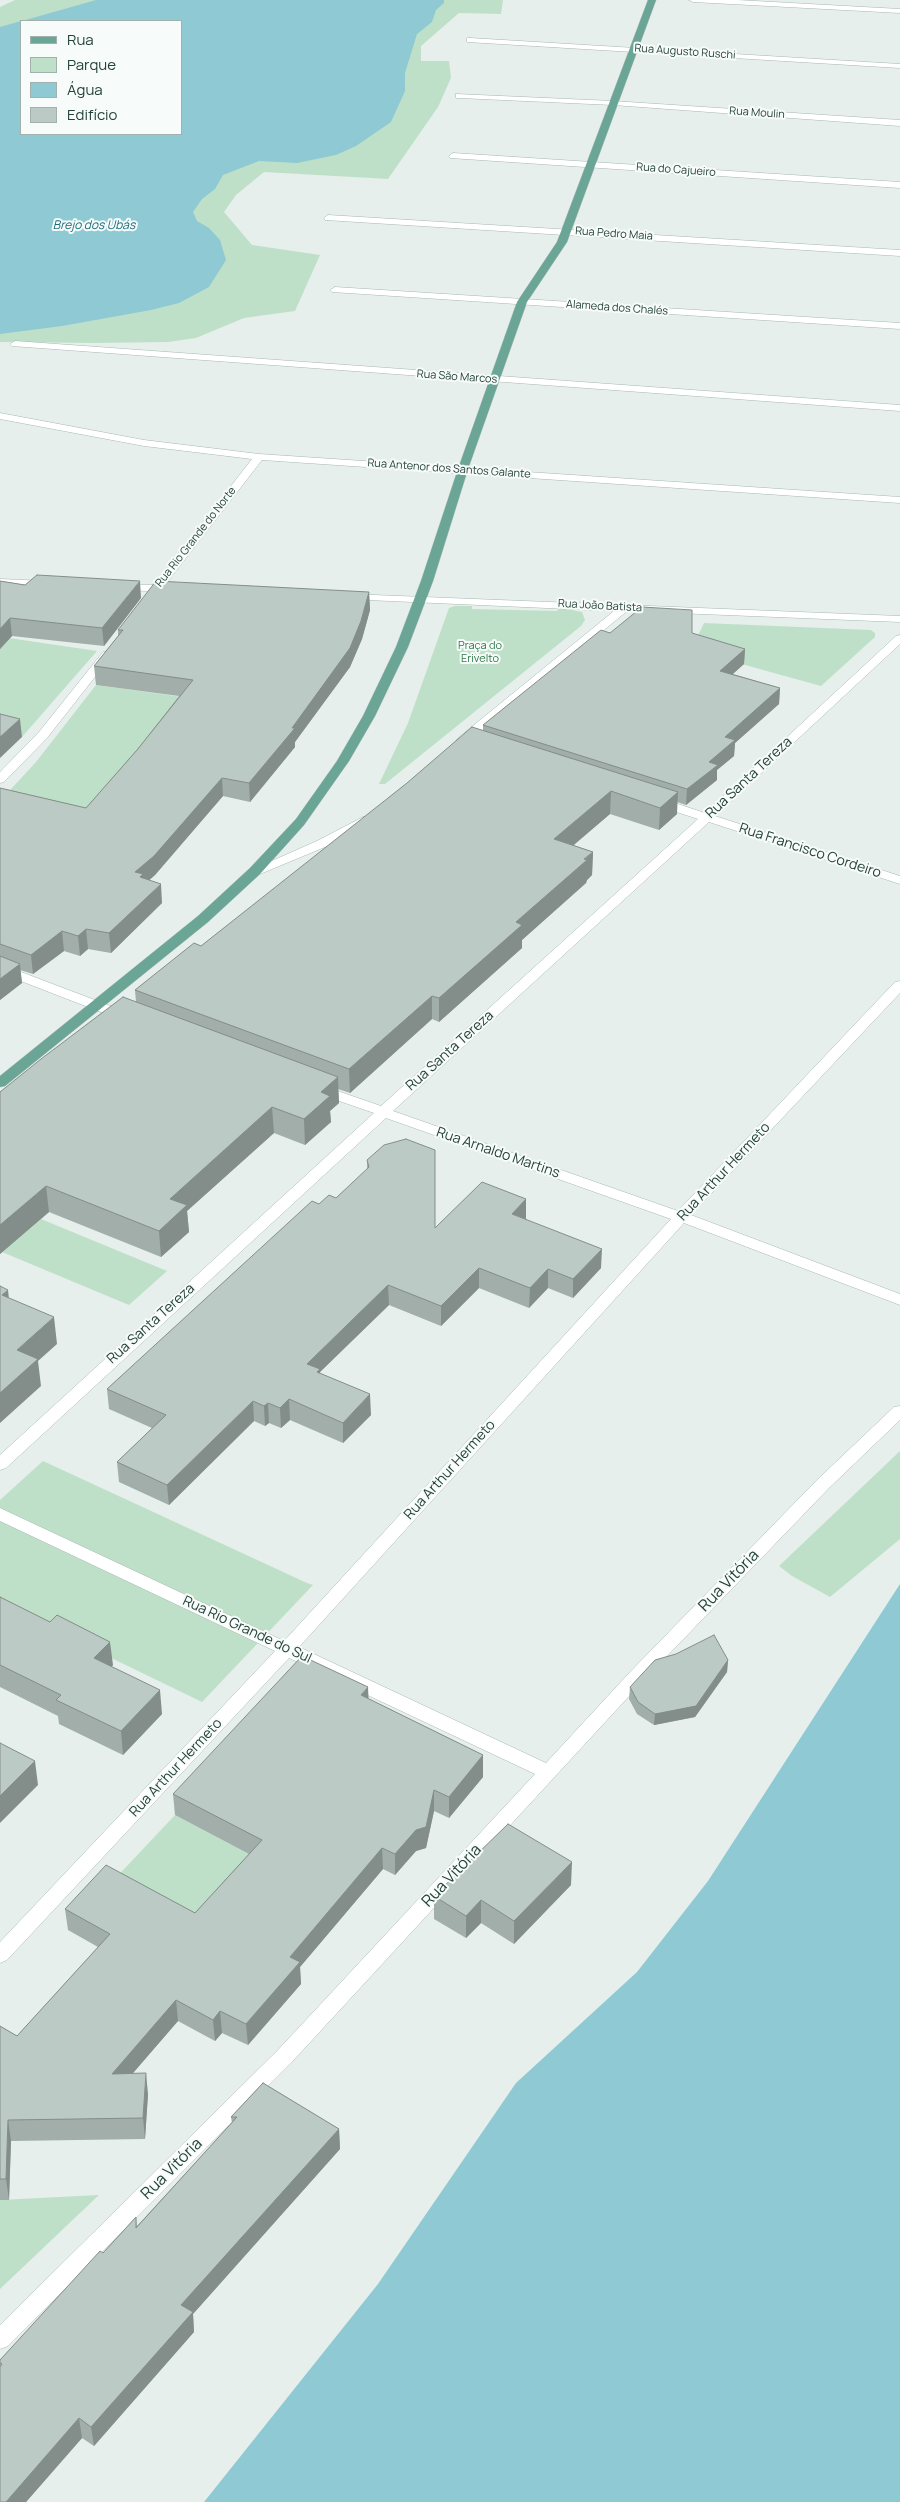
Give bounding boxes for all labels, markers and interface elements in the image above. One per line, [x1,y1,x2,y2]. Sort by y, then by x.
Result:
legend [20,20,182,135]
text: Rua [67,29,94,50]
street label: Rua Augusto Ruschi [634,42,736,62]
text: Parque [67,54,116,75]
text: Água [67,79,103,100]
text: Edifício [67,104,117,125]
street label: Rua Moulin [729,104,785,122]
street label: Rua do Cajueiro [636,161,716,179]
water label: Brejo dos Ubás [53,219,135,233]
street label: Rua Pedro Maia [575,225,653,243]
street label: Alameda dos Chalés [565,298,669,318]
street label: Rua São Marcos [416,368,498,386]
street label: Rua Antenor dos Santos Galante [367,457,531,481]
street label: Rua Rio Grande do Norte [153,484,239,590]
street label: Rua João Batista [558,597,642,615]
park label: Praça do Erivelto [458,639,502,665]
street label: Rua Santa Tereza [702,734,796,822]
street label: Rua Francisco Cordeiro [737,820,883,882]
street label: Rua Santa Tereza [403,1007,497,1095]
street label: Rua Arthur Hermeto [674,1119,774,1225]
street label: Rua Arnaldo Martins [434,1124,562,1182]
street label: Rua Santa Tereza [104,1280,198,1368]
street label: Rua Arthur Hermeto [401,1417,499,1523]
street label: Rua Vitória [695,1546,763,1616]
street label: Rua Rio Grande do Sul [180,1593,314,1667]
street label: Rua Arthur Hermeto [126,1715,226,1821]
street label: Rua Vitória [418,1841,486,1911]
street label: Rua Vitória [137,2134,207,2204]

